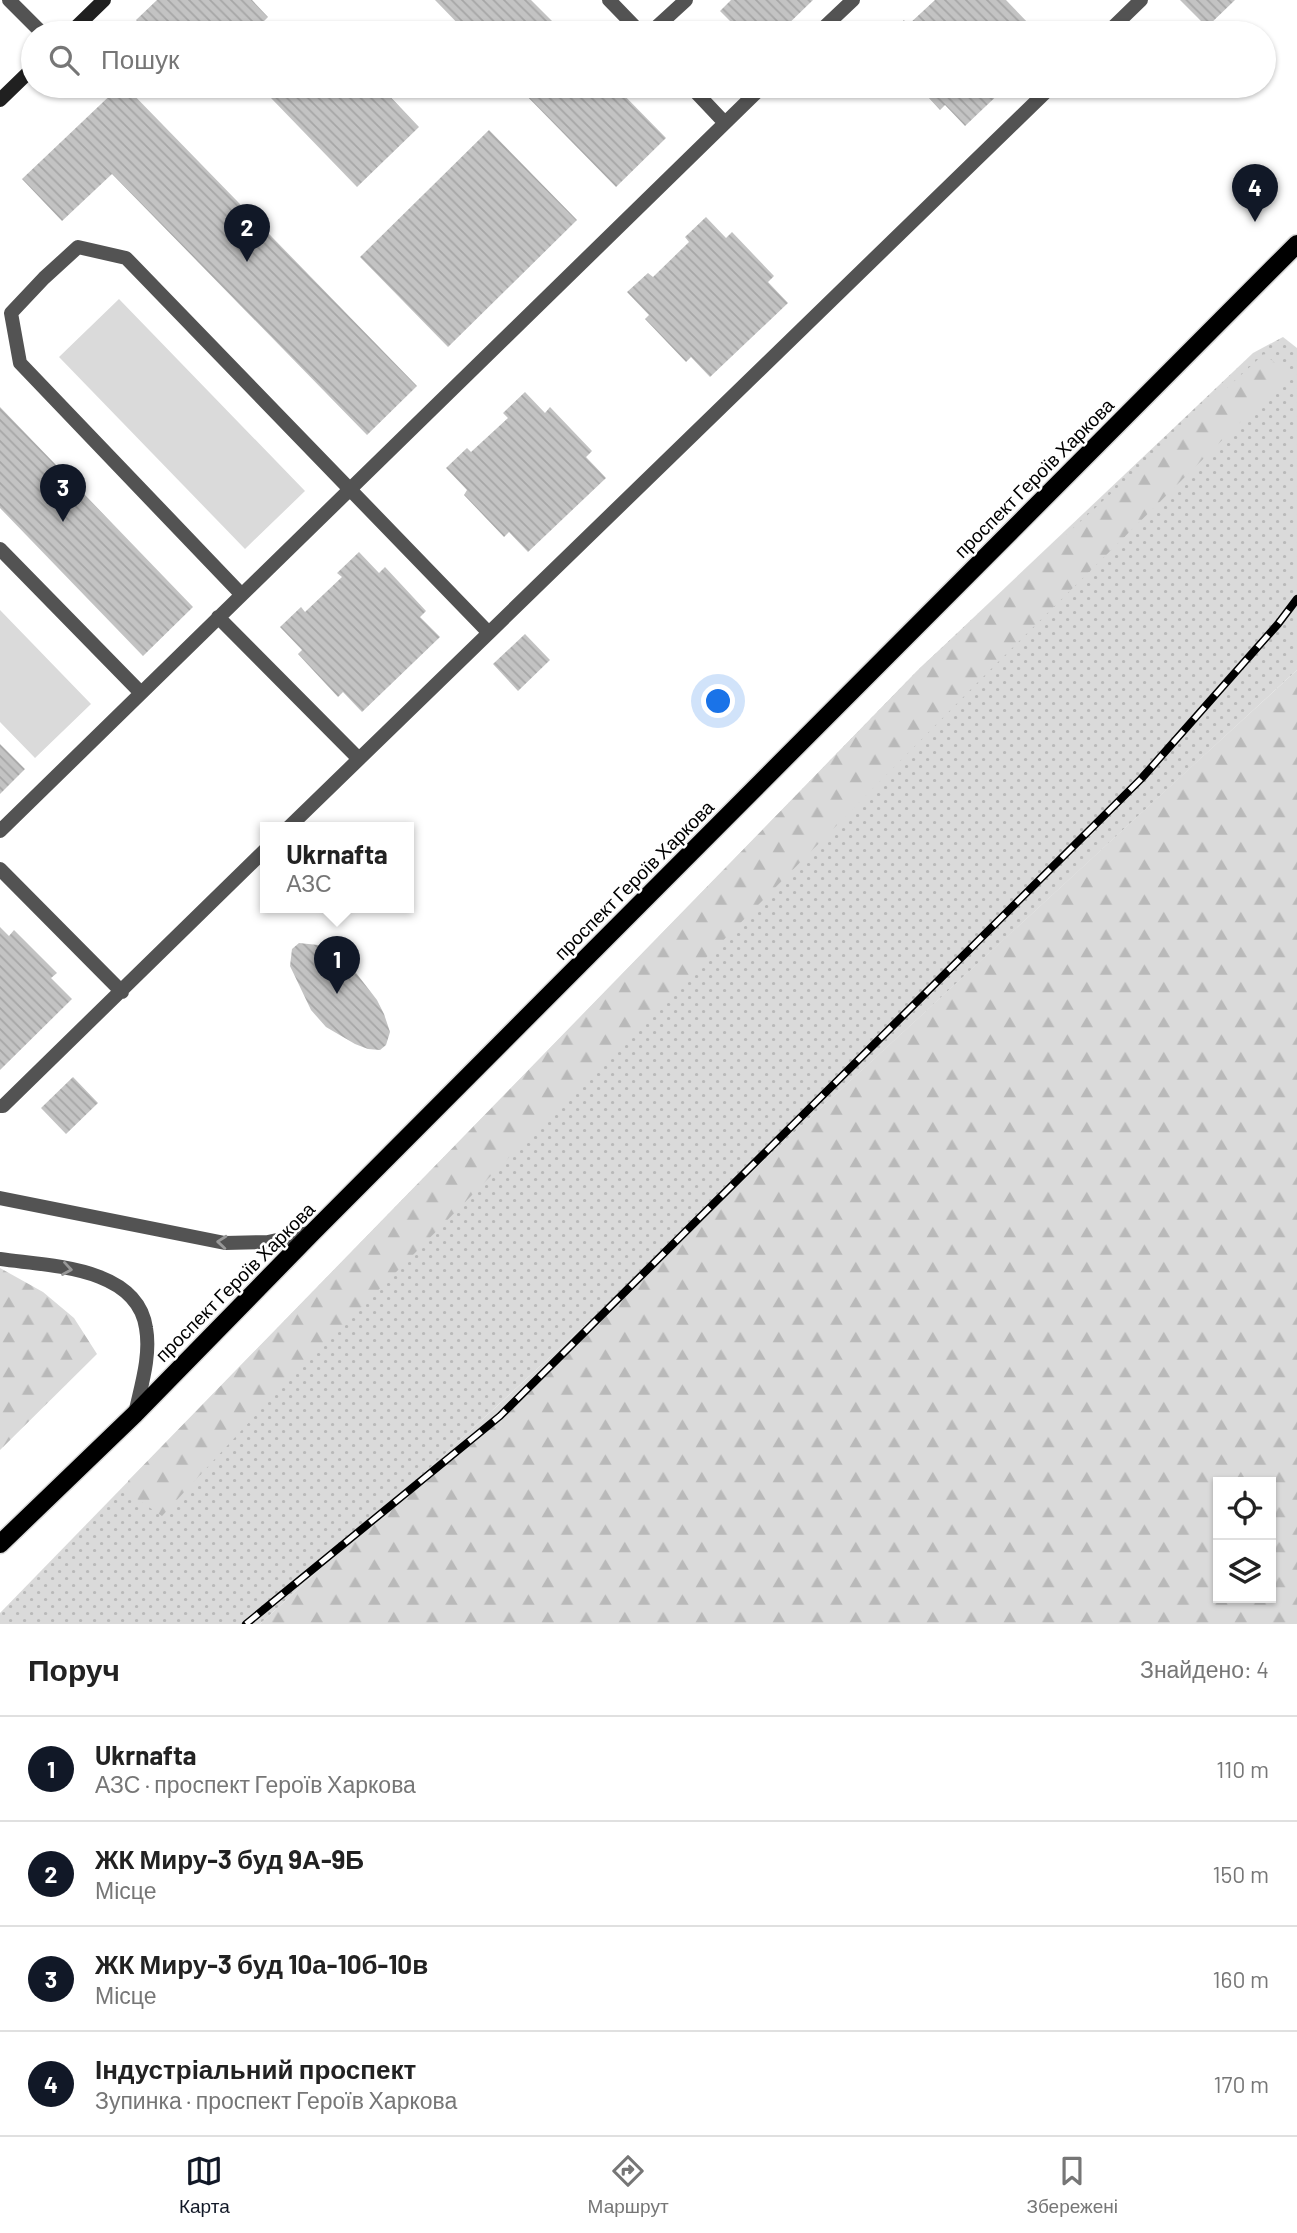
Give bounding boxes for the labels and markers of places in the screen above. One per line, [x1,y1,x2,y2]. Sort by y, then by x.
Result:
pin: 4 [1232,164,1278,222]
pin: 2 [224,204,270,262]
pin: 3 [40,464,86,522]
pin: 1 [314,936,360,994]

